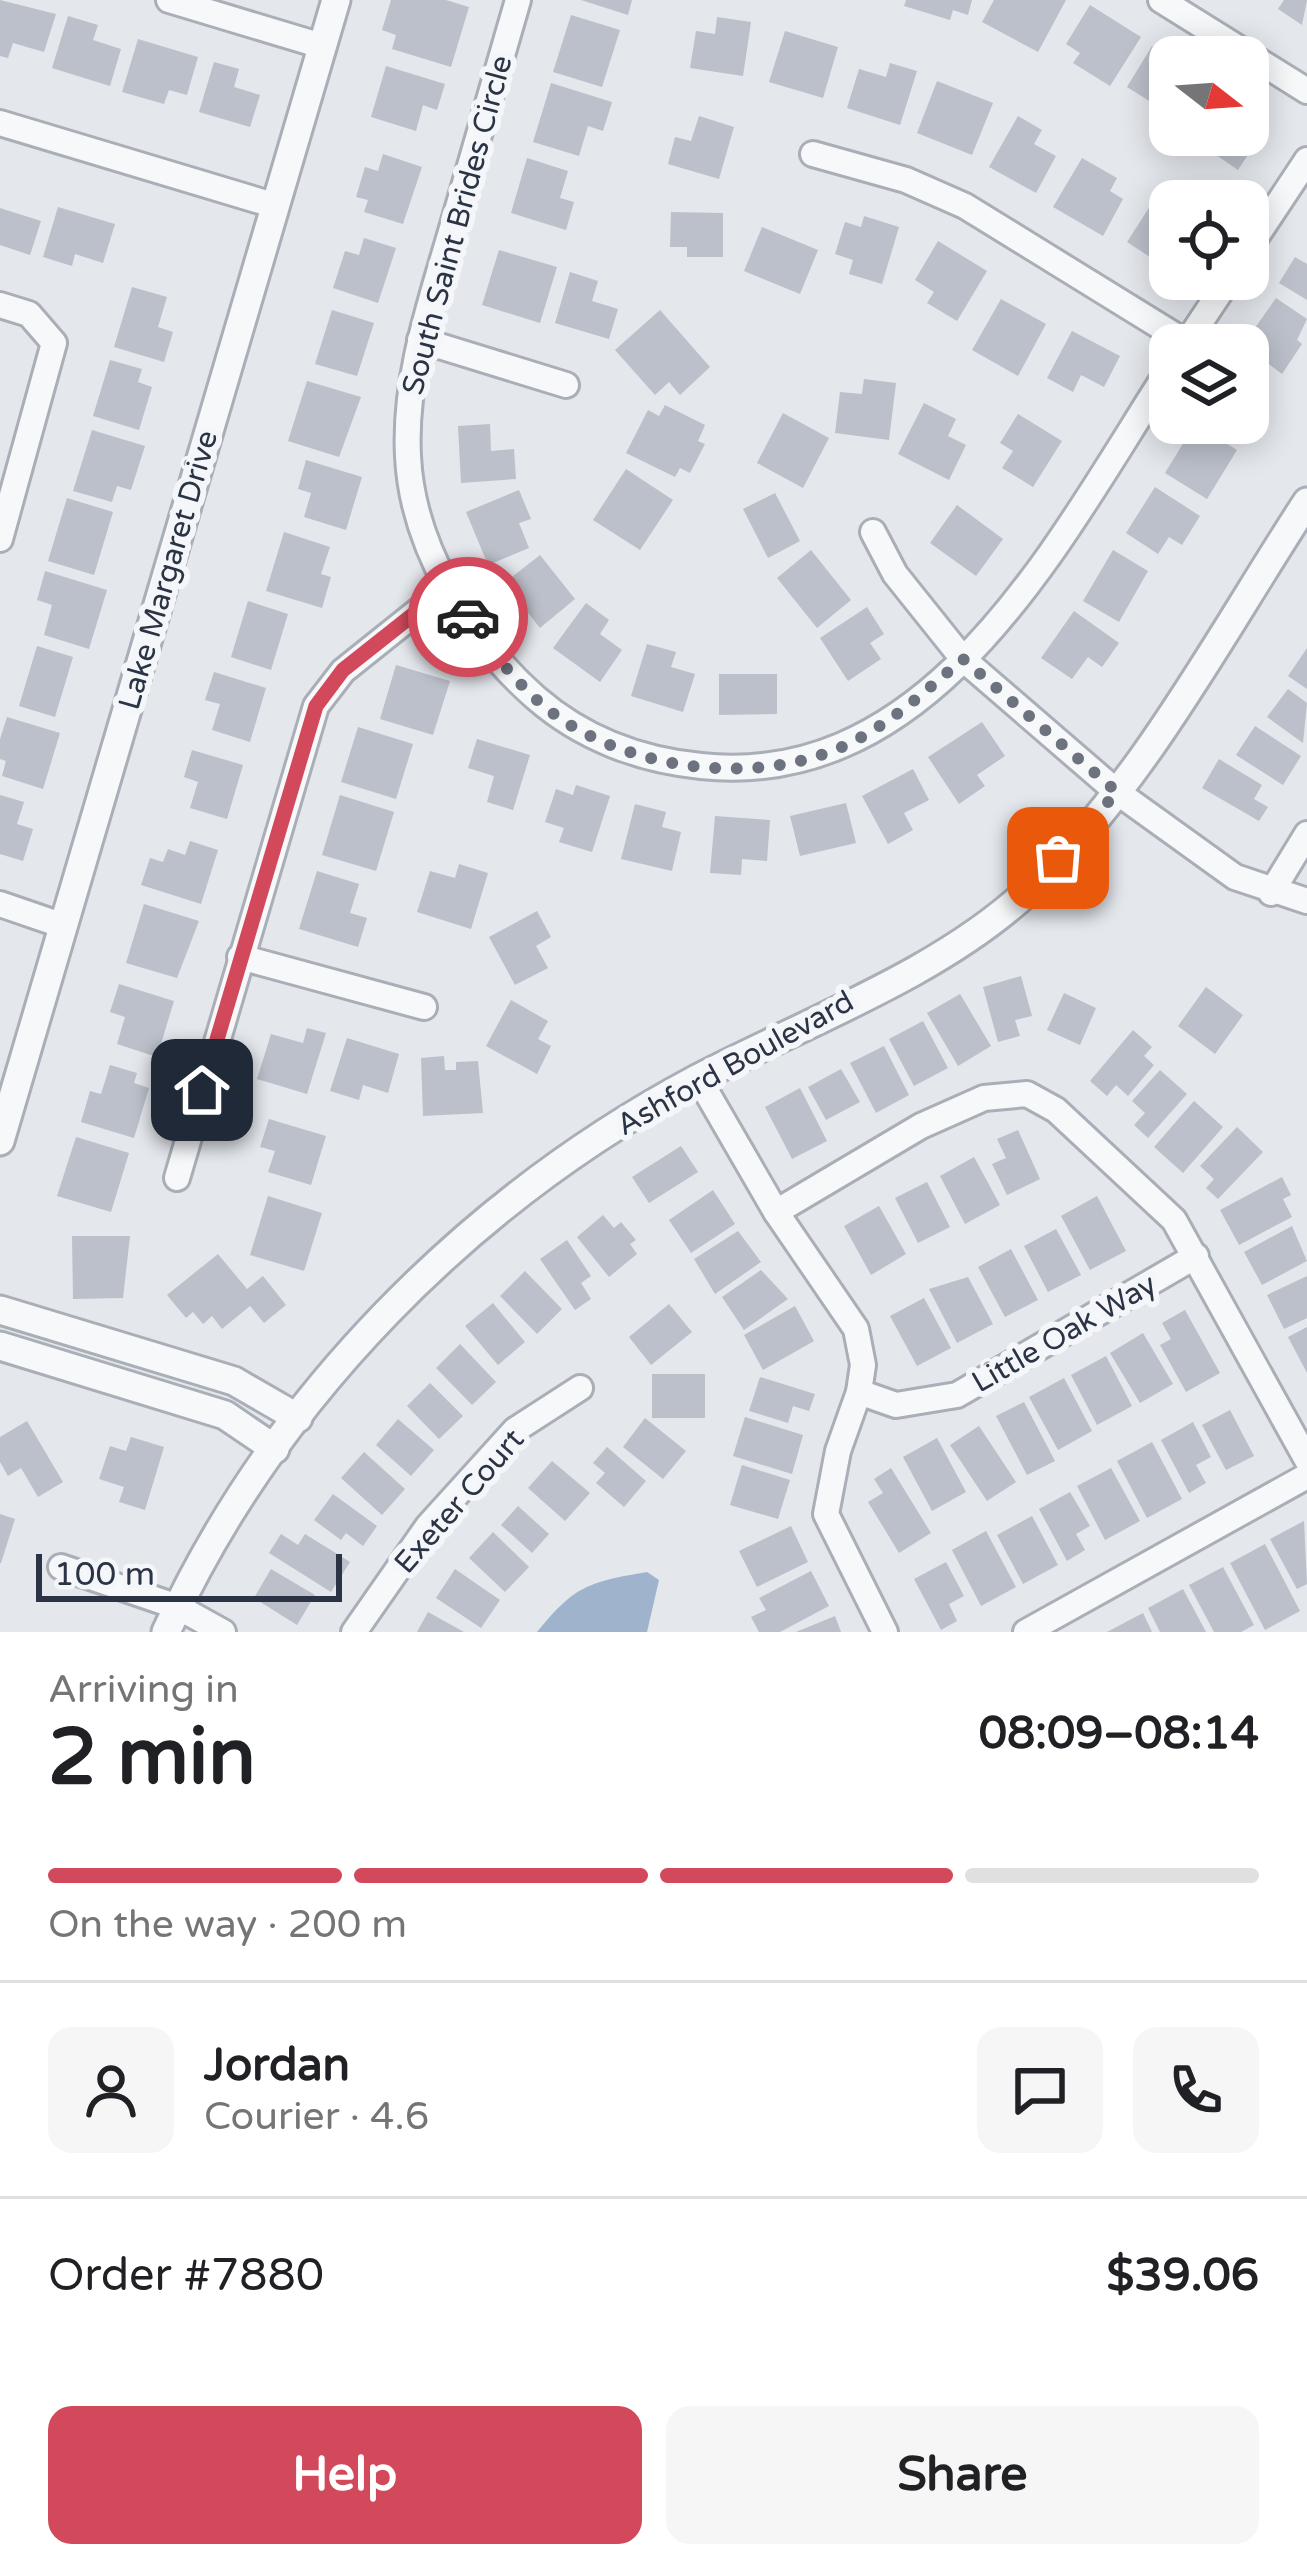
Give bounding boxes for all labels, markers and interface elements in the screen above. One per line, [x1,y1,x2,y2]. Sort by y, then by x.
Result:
north arrow [1149,36,1269,156]
map controls [1149,36,1269,444]
street label: South Saint Brides Circle [394,51,521,399]
button: locate [1149,180,1269,300]
button: layers [1149,324,1269,444]
street label: Lake Margaret Drive [111,426,226,714]
courier [408,557,528,677]
icon: car [435,584,501,650]
pin [1007,807,1109,909]
icon: bag [1025,825,1091,891]
street label: Ashford Boulevard [610,983,860,1144]
pin [151,1039,253,1141]
icon: home [169,1057,235,1123]
street label: Little Oak Way [965,1266,1163,1401]
street label: Exeter Court [387,1422,532,1581]
scale bar [36,1548,342,1601]
text: 100 m [54,1555,155,1594]
text: Arriving in [48,1666,239,1713]
text: 08:09–08:14 [979,1707,1259,1761]
text: 2 min [48,1711,256,1805]
text: On the way · 200 m [48,1901,407,1948]
button: person [48,2027,174,2153]
button: chat [977,2027,1103,2153]
button: phone [1133,2027,1259,2153]
text: Jordan [204,2039,350,2093]
text: Courier · 4.6 [204,2093,429,2140]
text: Order #7880 [48,2249,324,2303]
text: $39.06 [1107,2249,1259,2303]
button: Help [48,2406,642,2544]
button: Share [666,2406,1259,2544]

